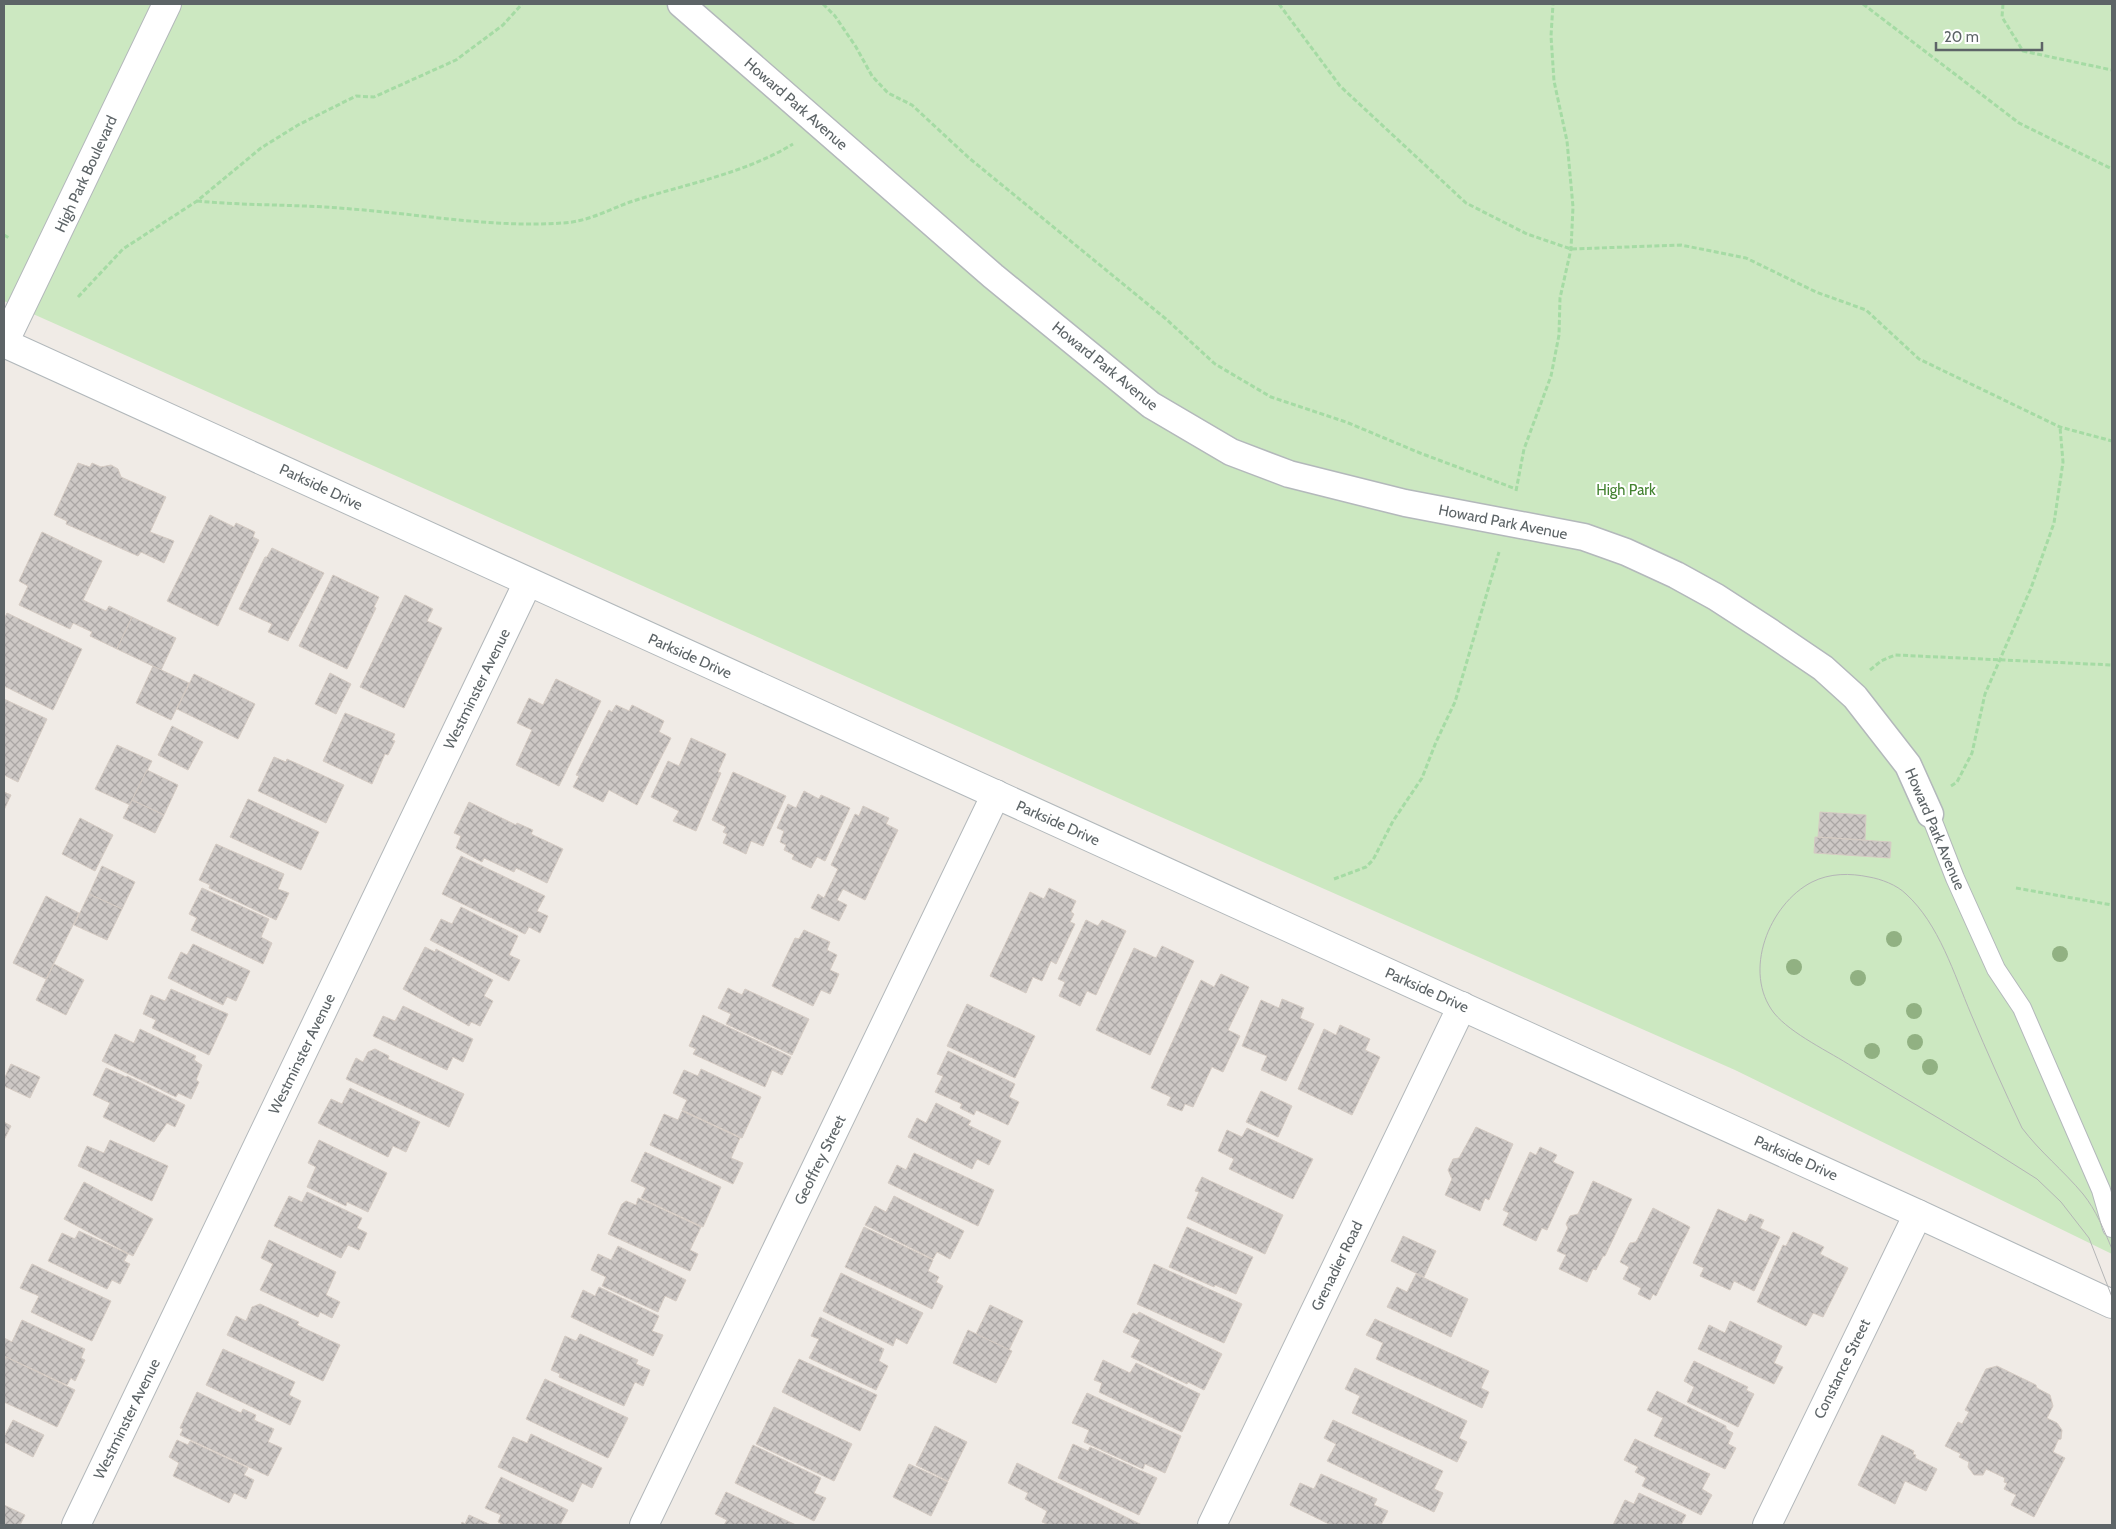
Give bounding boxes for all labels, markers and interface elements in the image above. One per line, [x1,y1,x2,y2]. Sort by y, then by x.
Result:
scale bar [1936,20,2042,52]
text: 20 m [1944,28,1979,46]
street label: Howard Park Avenue [741,54,851,154]
street label: High Park Boulevard [51,113,121,235]
street label: Howard Park Avenue [1049,318,1162,414]
street label: Parkside Drive [277,460,366,514]
park label: High Park [1596,481,1656,499]
street label: Howard Park Avenue [1437,501,1569,543]
street label: Westminster Avenue [440,626,514,752]
street label: Parkside Drive [645,630,735,683]
street label: Howard Park Avenue [1901,765,1969,893]
street label: Parkside Drive [1013,797,1103,850]
street label: Parkside Drive [1382,964,1472,1017]
street label: Westminster Avenue [265,991,339,1117]
street label: Geoffrey Street [791,1112,849,1208]
street label: Parkside Drive [1751,1132,1841,1185]
street label: Grenadier Road [1308,1218,1366,1314]
street label: Constance Street [1810,1316,1874,1422]
street label: Westminster Avenue [90,1356,164,1482]

